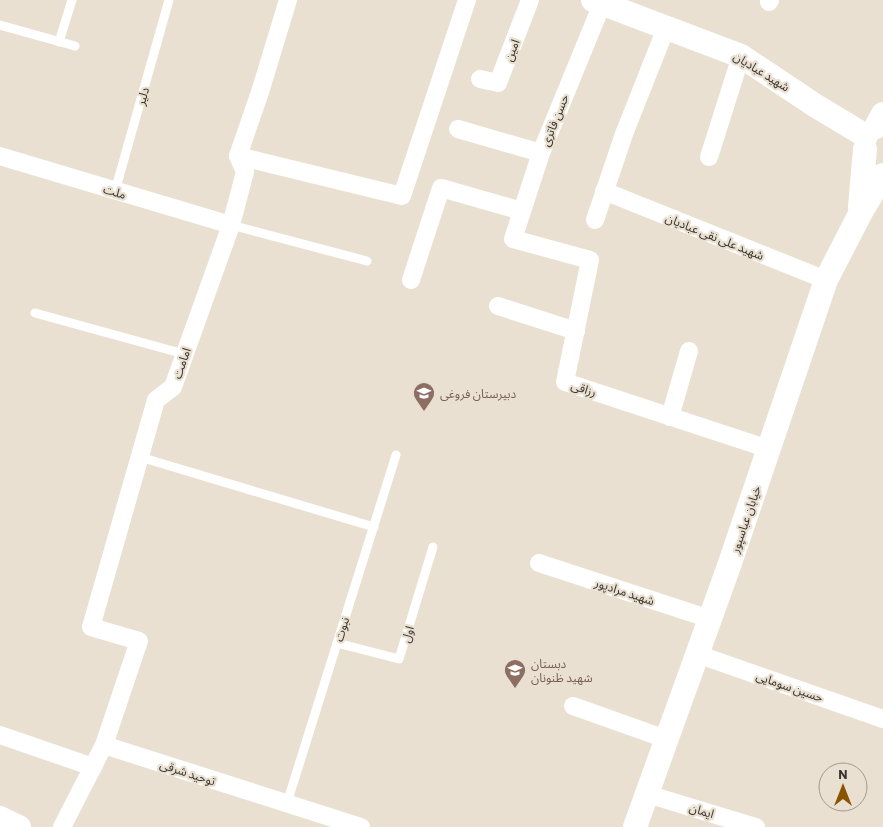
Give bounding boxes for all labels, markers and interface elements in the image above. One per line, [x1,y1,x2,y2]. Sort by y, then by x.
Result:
street label: امین [500,37,523,63]
street label: شهید عبادیان [731,48,793,95]
street label: دلیر [133,85,152,108]
street label: حسن فاتری [537,92,572,148]
street label: ملت [102,181,128,201]
street label: شهید علی نقی عبادیان [663,210,766,263]
street label: امامت [169,345,193,380]
street label: رزاقی [569,377,598,400]
school or university icon: دبیرستان فروغی [412,381,436,412]
place label: دبیرستان فروغی [440,386,516,401]
street label: خیابان عباسپور [727,484,765,556]
street label: شهید مرادپور [592,574,657,609]
street label: نبوت [331,615,352,643]
street label: اول [398,624,417,644]
place label: دبستان شهید ظنونان [531,656,593,685]
school or university icon: دبستان شهید ظنونان [503,658,527,689]
street label: حسین سومایی [754,668,825,705]
street label: توحید شرقی [158,756,218,789]
north arrow [818,762,868,812]
text: N [838,765,848,782]
street label: ایمان [688,800,716,821]

